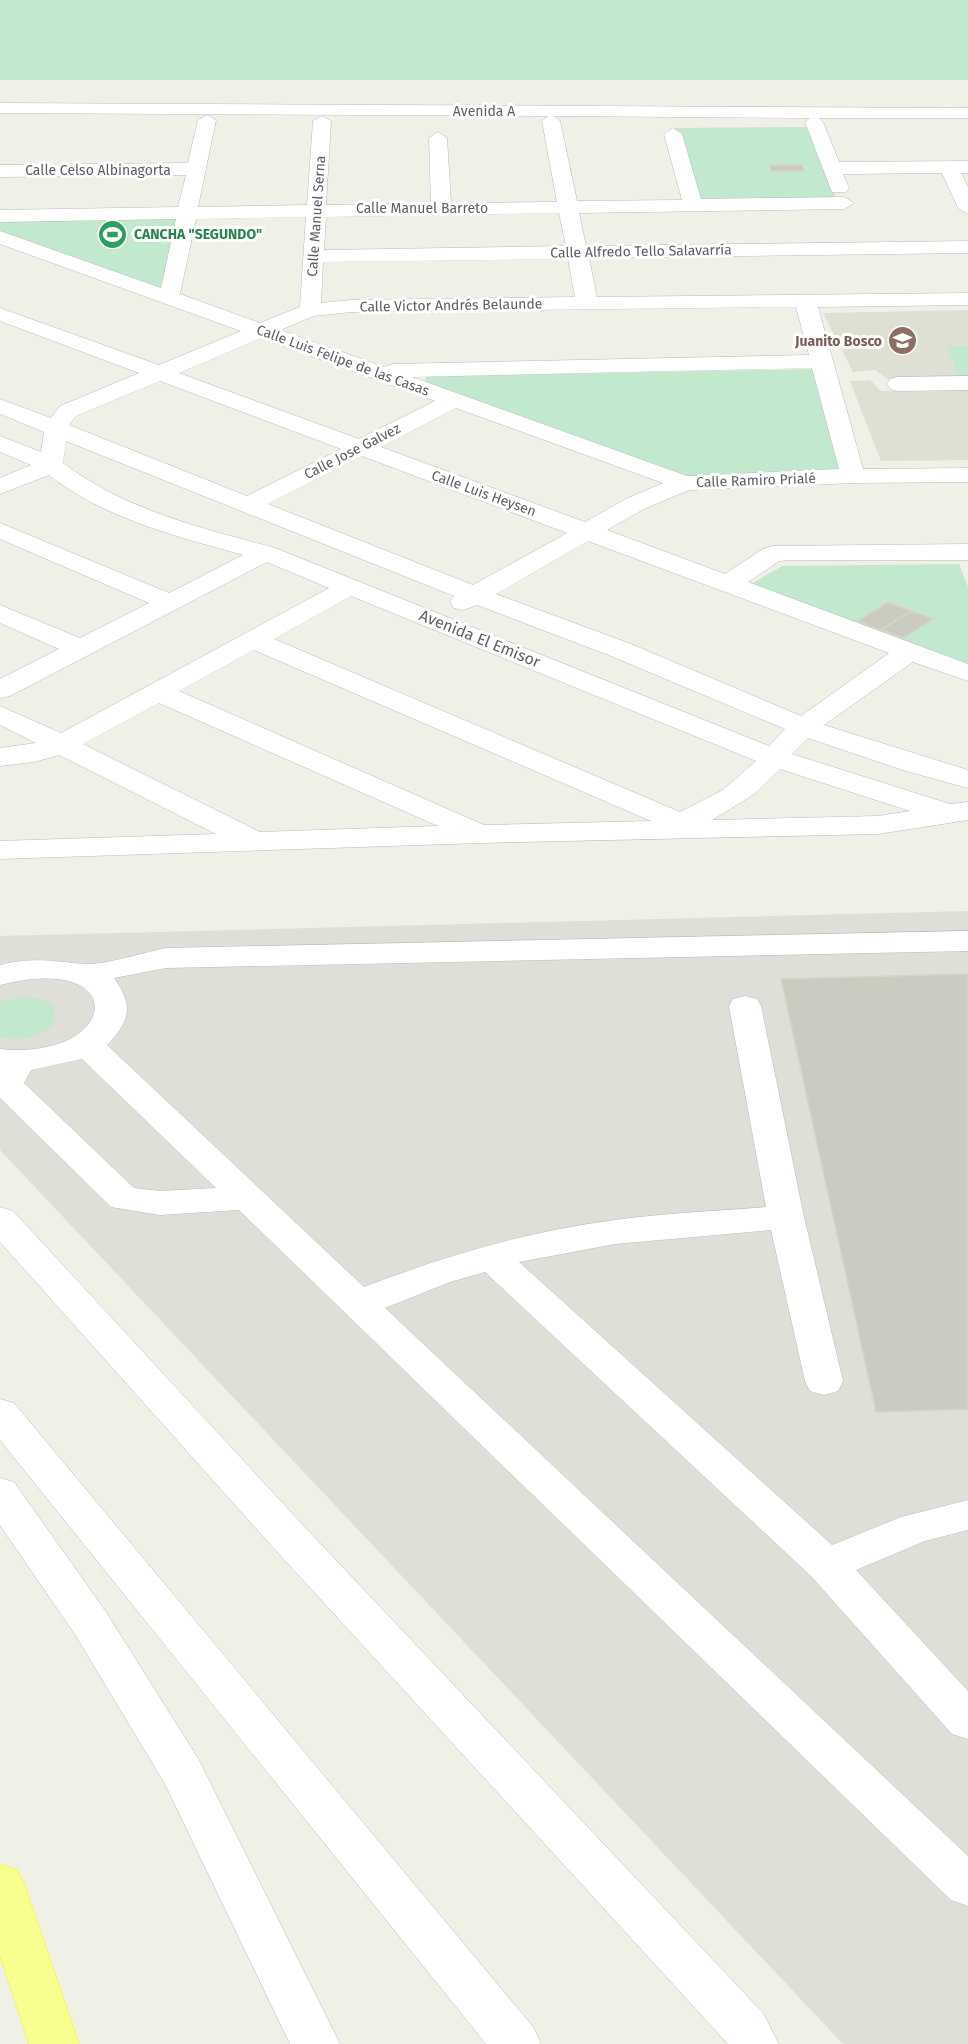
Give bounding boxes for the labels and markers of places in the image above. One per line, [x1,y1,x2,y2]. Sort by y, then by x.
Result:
sports icon: CANCHA "SEGUNDO" [97,218,129,250]
place label: CANCHA "SEGUNDO" [134,226,262,243]
school or university icon: Juanito Bosco [887,325,919,357]
place label: Juanito Bosco [794,333,882,350]

